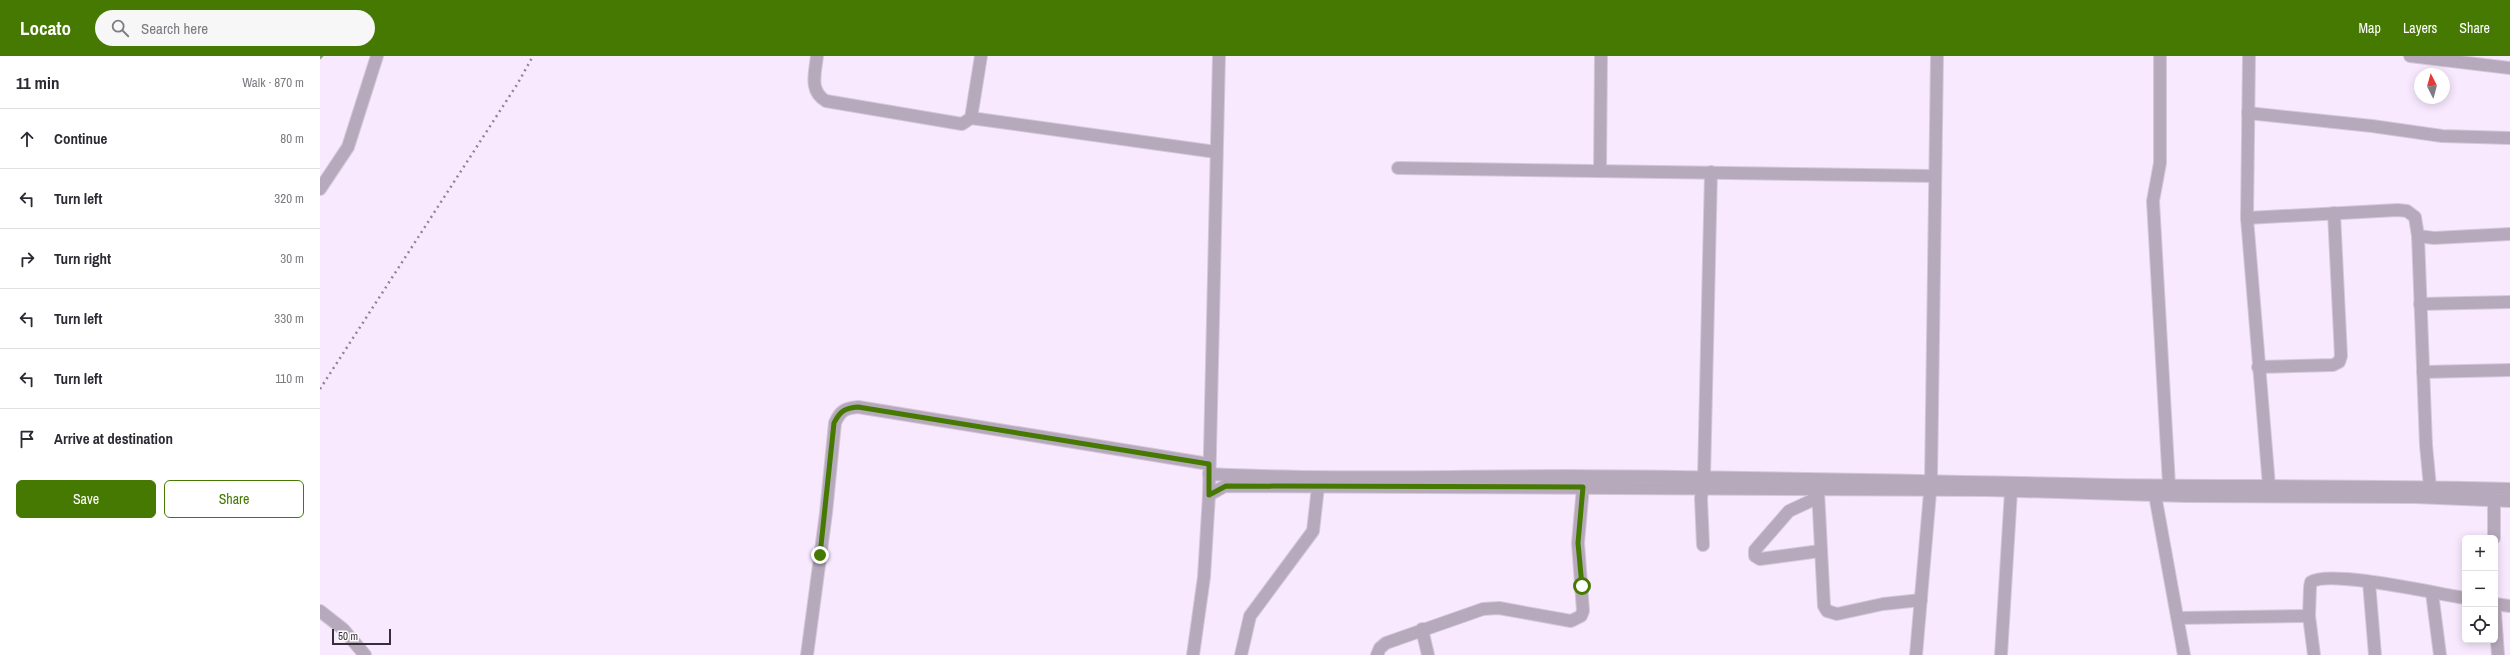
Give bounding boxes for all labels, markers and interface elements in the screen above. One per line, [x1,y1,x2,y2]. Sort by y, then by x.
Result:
search box [95,10,375,46]
text: Locato [20,15,71,41]
icon: search [109,17,131,39]
text: Search here [141,18,208,39]
text: Map [2359,19,2381,37]
text: Layers [2403,19,2437,37]
text: Share [2459,19,2490,37]
north arrow [2414,68,2450,104]
text: 11 min [16,71,59,94]
text: Walk · 870 m [242,74,304,91]
icon: ahead [16,128,38,150]
text: Continue [54,128,107,149]
text: 80 m [280,130,304,147]
icon: left [16,188,38,210]
text: Turn left [54,188,102,209]
text: 320 m [274,190,304,207]
icon: right [16,248,38,270]
text: Turn right [54,248,111,269]
text: 30 m [280,250,304,267]
icon: left [16,308,38,330]
text: Turn left [54,308,102,329]
text: 330 m [274,310,304,327]
icon: left [16,368,38,390]
text: Turn left [54,368,102,389]
text: 110 m [275,370,304,387]
icon: arrive [16,428,38,450]
text: Arrive at destination [54,428,173,449]
button: Save [16,480,156,518]
button: Share [164,480,304,518]
map controls [2462,535,2498,643]
button: + [2462,535,2498,571]
route end [811,546,829,564]
button: − [2462,571,2498,607]
route start [1573,577,1591,595]
button: locate [2462,607,2498,643]
scale bar [332,627,391,646]
text: 50 m [338,629,358,643]

